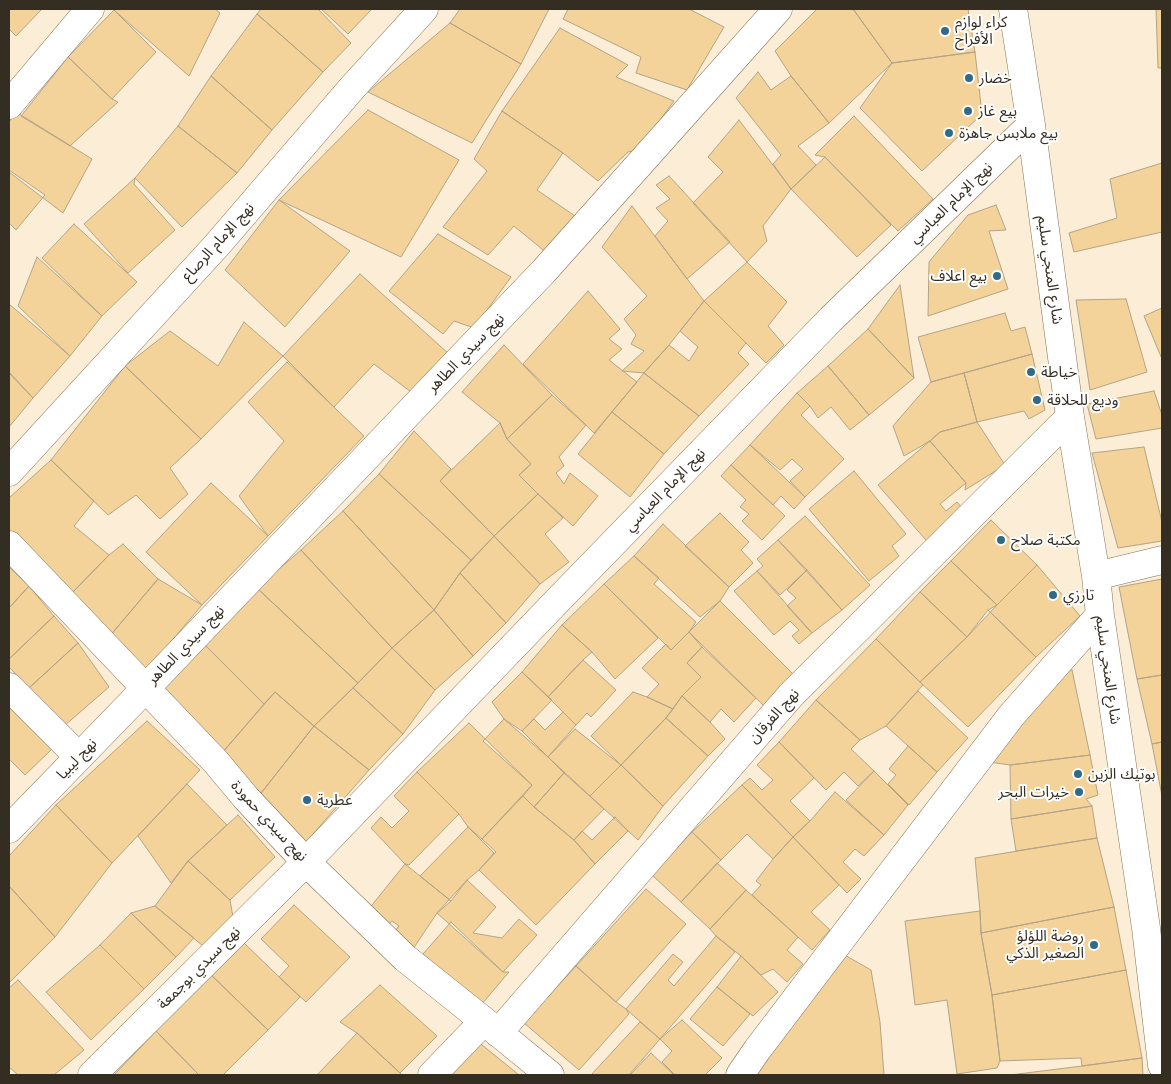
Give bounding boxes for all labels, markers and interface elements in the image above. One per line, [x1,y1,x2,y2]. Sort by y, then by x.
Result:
place label: كراء لوازم الأفراح [955,13,1007,48]
marker: كراء لوازم الأفراح [939,25,951,37]
place label: خضار [979,69,1012,87]
marker: خضار [963,72,975,84]
place label: بيع غاز [978,102,1017,120]
marker: بيع غاز [962,105,974,117]
place label: بيع ملابس جاهزة [959,124,1058,142]
marker: بيع ملابس جاهزة [943,127,955,139]
street label: نهج الإمام العباسي [906,159,996,247]
street label: نهج الإمام الرصاع [178,199,258,285]
street label: شارع المنجي سليم [1033,214,1067,326]
place label: بيع اعلاف [930,267,987,285]
marker: بيع اعلاف [991,270,1003,282]
street label: نهج سيدي الطاهر [424,310,508,396]
place label: خياطة [1041,363,1077,381]
marker: خياطة [1025,366,1037,378]
place label: وديع للحلاقة [1047,391,1118,409]
marker: وديع للحلاقة [1031,394,1043,406]
street label: نهج الإمام العباسي [621,445,709,535]
place label: مكتبة صلاح [1011,531,1081,549]
marker: مكتبة صلاح [995,534,1007,546]
place label: تارزي [1063,586,1094,604]
marker: تارزي [1047,589,1059,601]
street label: نهج سيدي الطاهر [144,602,228,688]
street label: شارع المنجي سليم [1091,614,1125,726]
street label: نهج الفرقان [745,685,803,747]
street label: نهج ليبيا [53,735,101,783]
place label: بوتيك الزين [1088,765,1156,783]
marker: بوتيك الزين [1072,768,1084,780]
street label: نهج سيدي حمودة [227,777,311,865]
place label: خيرات البحر [998,783,1069,801]
marker: خيرات البحر [1073,786,1085,798]
place label: عطرية [317,791,352,809]
marker: عطرية [301,794,313,806]
street label: نهج سيدي بوجمعة [154,923,244,1013]
place label: روضة اللؤلؤ الصغير الذكي [1006,927,1084,962]
marker: روضة اللؤلؤ الصغير الذكي [1088,939,1100,951]

